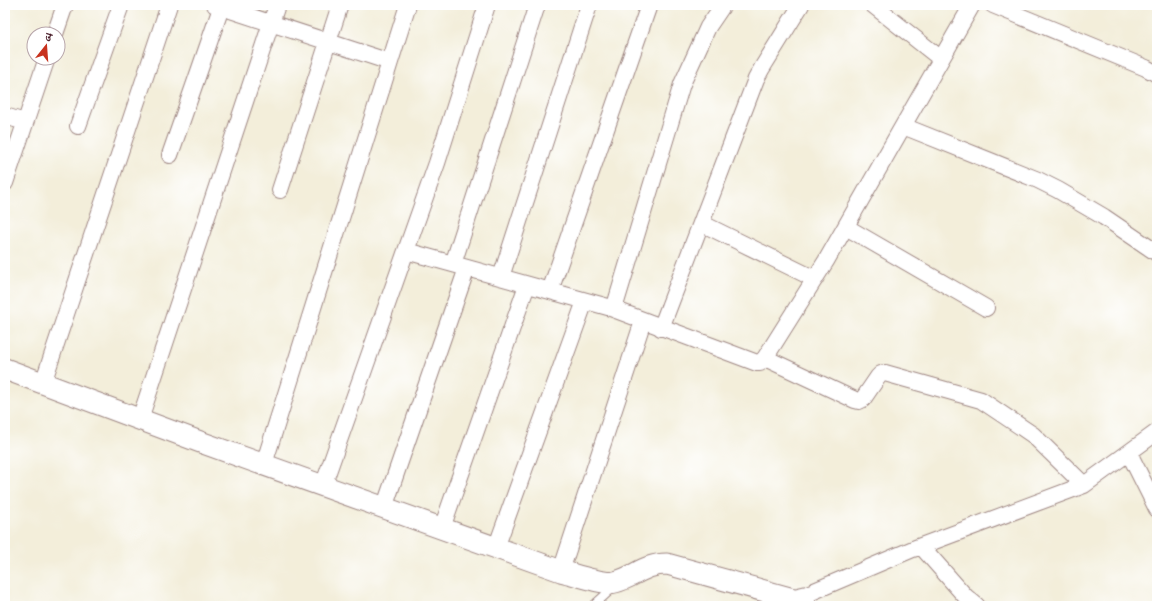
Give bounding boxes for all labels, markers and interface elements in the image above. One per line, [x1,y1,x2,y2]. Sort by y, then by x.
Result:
north arrow [26,26,66,66]
text: उ [42,29,54,47]

